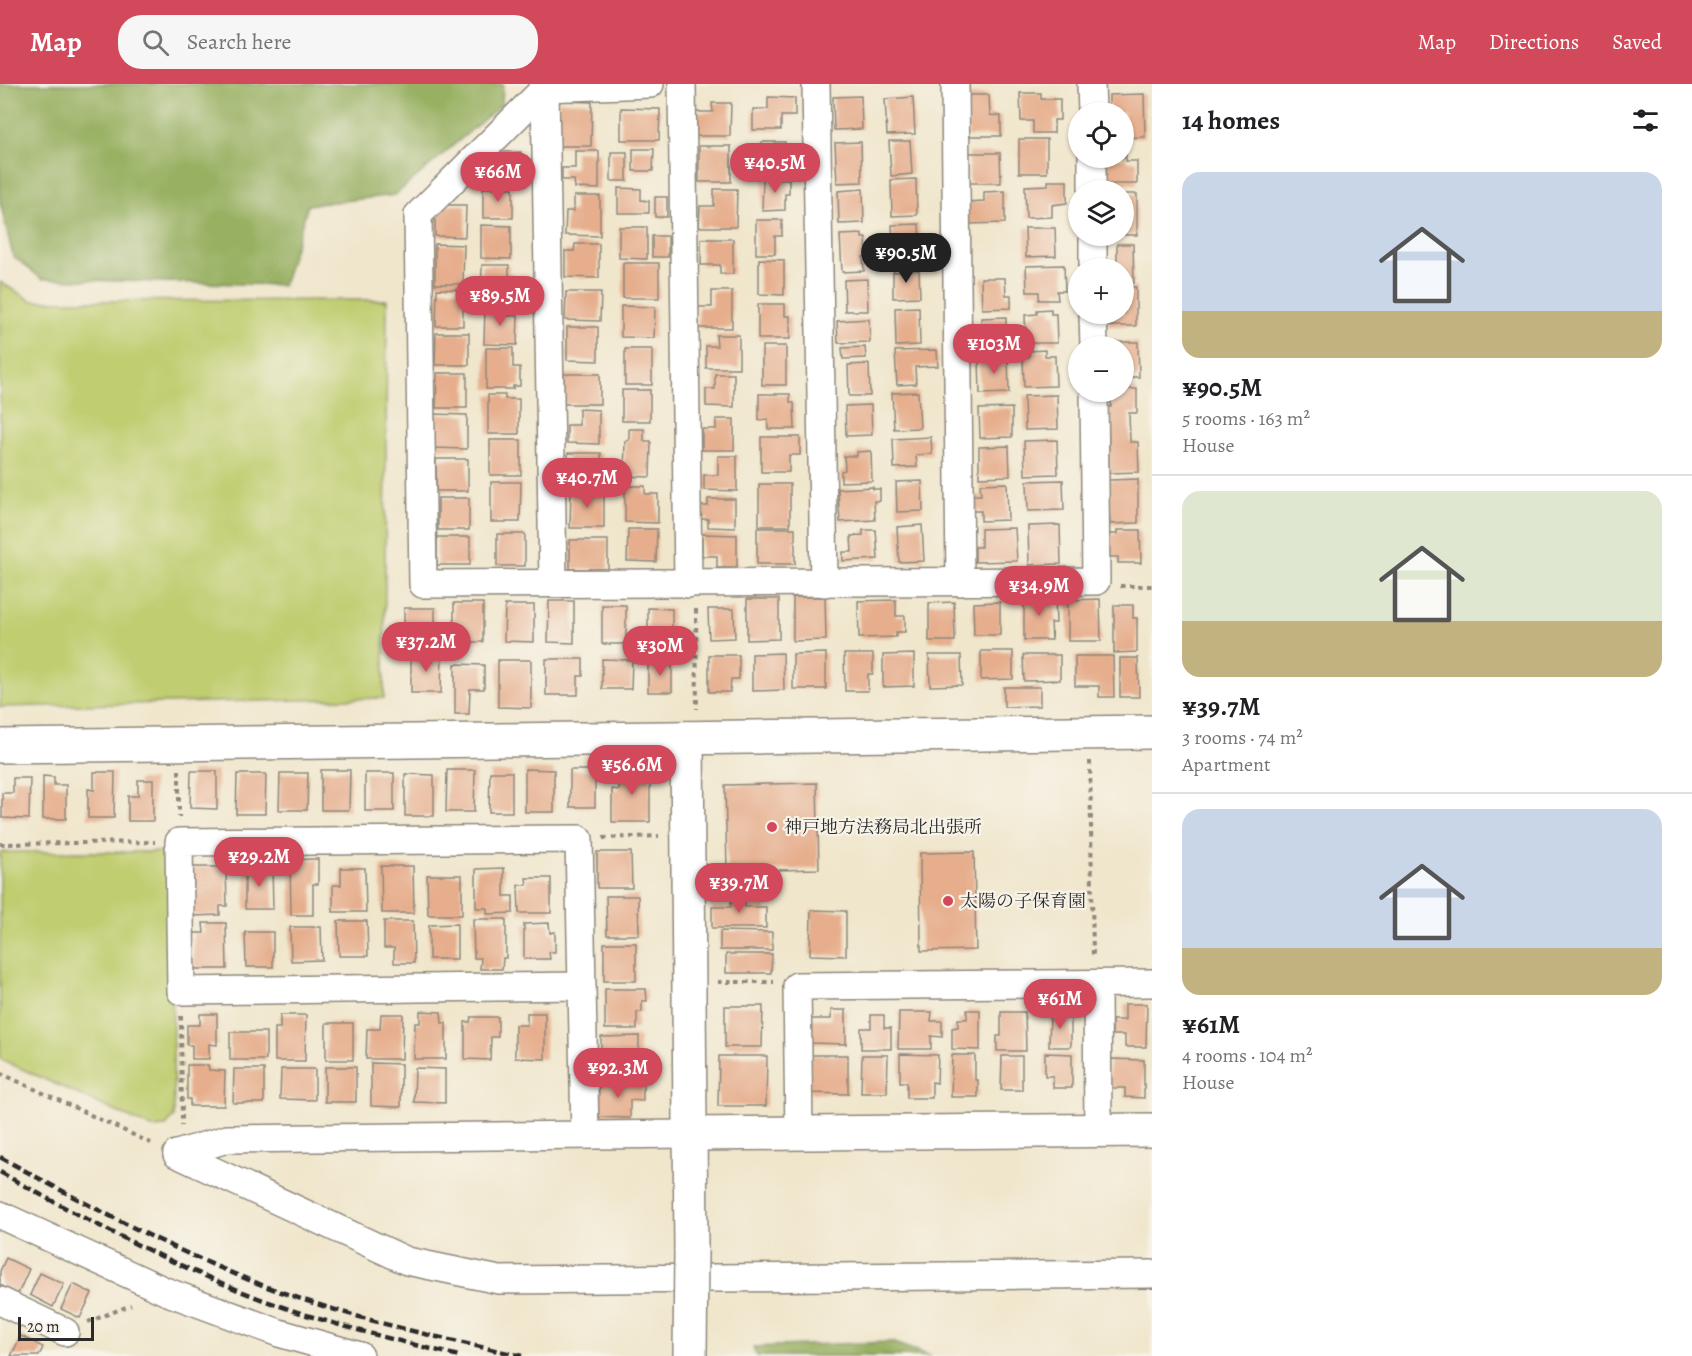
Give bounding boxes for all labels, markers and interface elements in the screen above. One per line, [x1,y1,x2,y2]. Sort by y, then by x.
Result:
search box [118,15,538,69]
text: Map [30,23,82,61]
icon: search [139,26,172,59]
text: Search here [187,27,291,57]
text: Map [1418,28,1456,56]
text: Directions [1489,28,1579,56]
text: Saved [1612,28,1662,56]
map controls [1068,102,1134,402]
button: locate [1068,102,1134,168]
text: 14 homes [1182,103,1280,138]
icon: filters [1629,104,1662,137]
pin: ¥40.5M [726,143,824,194]
text: ¥40.5M [744,149,806,176]
pin: ¥66M [462,152,534,203]
text: ¥66M [475,158,521,185]
button: layers [1068,180,1134,246]
icon: home [1368,211,1476,319]
pin: ¥90.5M [857,233,955,284]
text: ¥90.5M [875,239,937,266]
button: + [1068,258,1134,324]
pin: ¥89.5M [451,276,549,327]
text: ¥89.5M [469,282,531,309]
pin: ¥103M [952,324,1036,375]
text: ¥103M [967,330,1021,357]
button: − [1068,336,1134,402]
text: ¥90.5M [1182,370,1262,405]
text: 5 rooms · 163 m² [1182,405,1310,432]
text: House [1182,432,1234,459]
pin: ¥40.7M [538,458,636,509]
text: ¥40.7M [556,464,618,491]
icon: home [1368,530,1476,638]
pin: ¥34.9M [990,566,1088,617]
text: ¥34.9M [1008,572,1070,599]
pin: ¥37.2M [377,622,475,673]
pin: ¥30M [624,626,696,677]
text: ¥37.2M [396,628,456,655]
text: ¥30M [637,632,683,659]
text: ¥39.7M [1182,689,1260,724]
text: 3 rooms · 74 m² [1182,724,1303,751]
pin: ¥56.6M [583,745,681,796]
text: ¥56.6M [601,751,663,778]
text: Apartment [1182,751,1271,778]
place label: 神戸地方法務局北出張所 [784,815,982,839]
marker: 神戸地方法務局北出張所 [765,820,779,834]
pin: ¥29.2M [210,837,308,888]
text: ¥29.2M [228,843,290,870]
icon: home [1368,848,1476,956]
pin: ¥39.7M [690,863,788,914]
text: ¥39.7M [709,869,769,896]
place label: 太陽の子保育園 [960,889,1086,913]
marker: 太陽の子保育園 [941,894,955,908]
pin: ¥61M [1024,979,1096,1030]
text: ¥61M [1038,985,1082,1012]
text: ¥61M [1182,1007,1240,1042]
text: 4 rooms · 104 m² [1182,1042,1313,1069]
pin: ¥92.3M [569,1048,667,1099]
text: ¥92.3M [587,1054,649,1081]
text: House [1182,1069,1234,1096]
scale bar [18,1314,94,1342]
text: 20 m [27,1316,60,1338]

